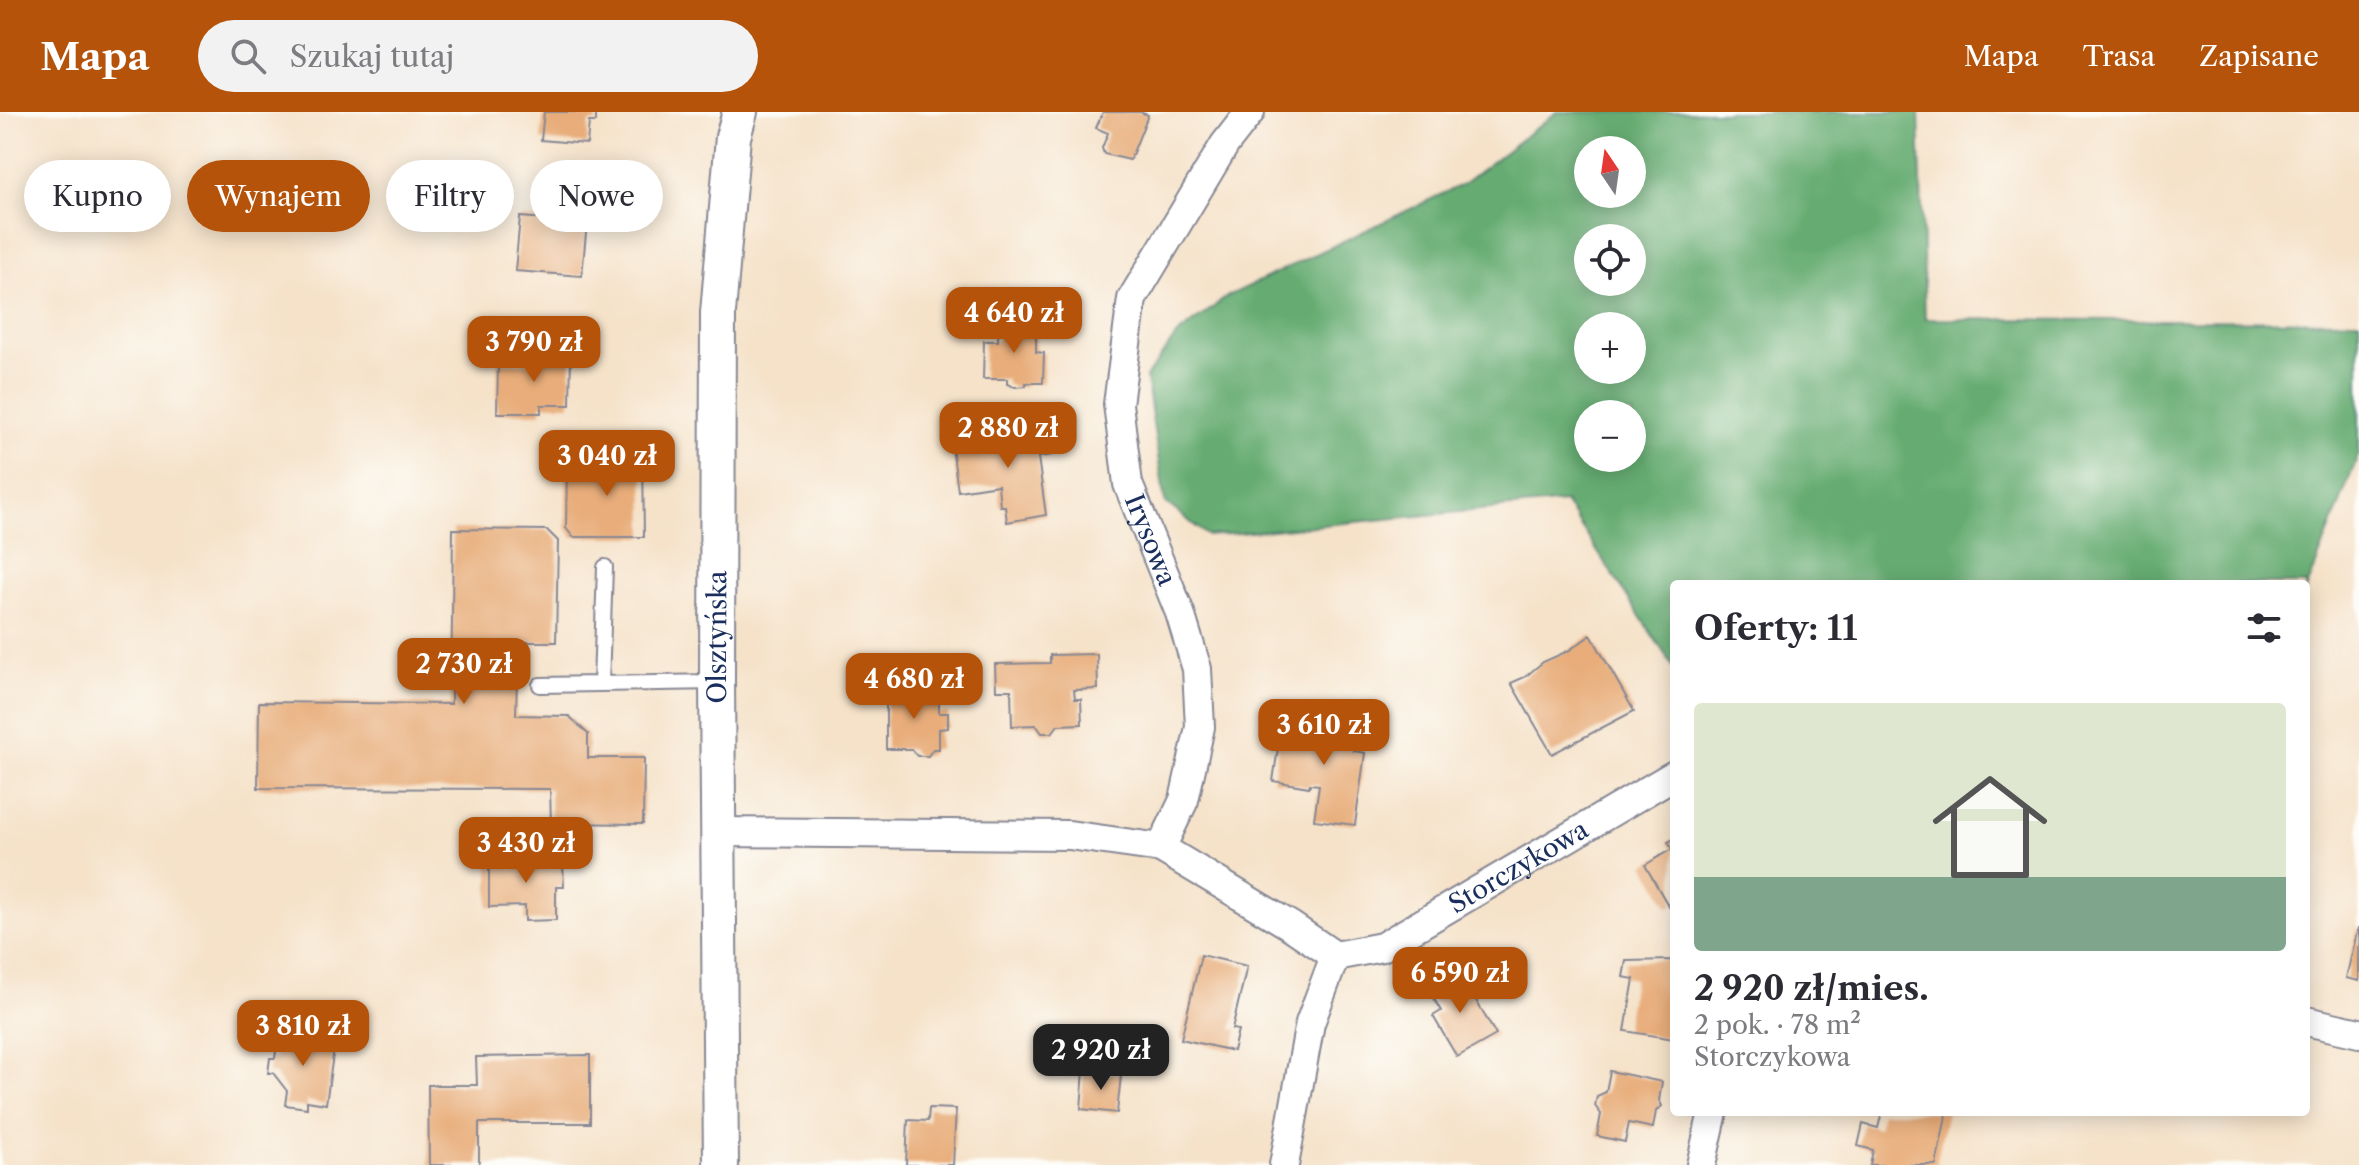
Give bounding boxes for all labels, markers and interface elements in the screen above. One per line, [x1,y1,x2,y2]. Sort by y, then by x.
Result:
search box [198,20,758,92]
text: Mapa [40,33,150,80]
icon: search [226,34,270,78]
text: Szukaj tutaj [290,38,454,75]
text: Mapa [1964,39,2039,73]
text: Trasa [2083,39,2155,73]
text: Zapisane [2199,39,2319,73]
north arrow [1574,136,1646,208]
map controls [1574,136,1646,472]
chip: Kupno [24,160,171,232]
chip: Wynajem [187,160,370,232]
chip: Filtry [386,160,514,232]
chip: Nowe [530,160,663,232]
button: locate [1574,224,1646,296]
pin: 4 640 zł [931,287,1097,355]
text: 4 640 zł [964,297,1064,329]
button: + [1574,312,1646,384]
pin: 3 790 zł [451,316,617,384]
text: 3 790 zł [485,326,583,358]
button: − [1574,400,1646,472]
pin: 2 880 zł [925,402,1091,470]
text: 2 880 zł [958,412,1058,444]
pin: 3 040 zł [524,430,690,498]
text: 3 040 zł [557,440,657,472]
street label: Irysowa [1118,489,1183,590]
street label: Olsztyńska [701,570,733,704]
icon: filters [2242,606,2286,650]
text: Oferty: 11 [1694,607,1857,649]
pin: 2 730 zł [381,638,547,706]
text: 2 730 zł [415,648,513,680]
pin: 4 680 zł [831,653,997,721]
text: 4 680 zł [864,663,964,695]
pin: 3 610 zł [1241,699,1407,767]
text: 3 610 zł [1276,709,1372,741]
icon: home [1918,755,2062,899]
street label: Storczykowa [1443,813,1594,920]
pin: 3 430 zł [443,817,609,885]
text: 3 430 zł [477,827,575,859]
pin: 6 590 zł [1377,947,1543,1015]
text: 6 590 zł [1411,957,1509,989]
text: 2 920 zł/mies. [1694,967,1929,1009]
pin: 3 810 zł [220,1000,386,1068]
text: 2 pok. · 78 m² [1694,1009,1861,1041]
text: 3 810 zł [255,1010,351,1042]
pin: 2 920 zł [1018,1024,1184,1092]
text: 2 920 zł [1051,1034,1151,1066]
text: Storczykowa [1694,1041,1850,1073]

